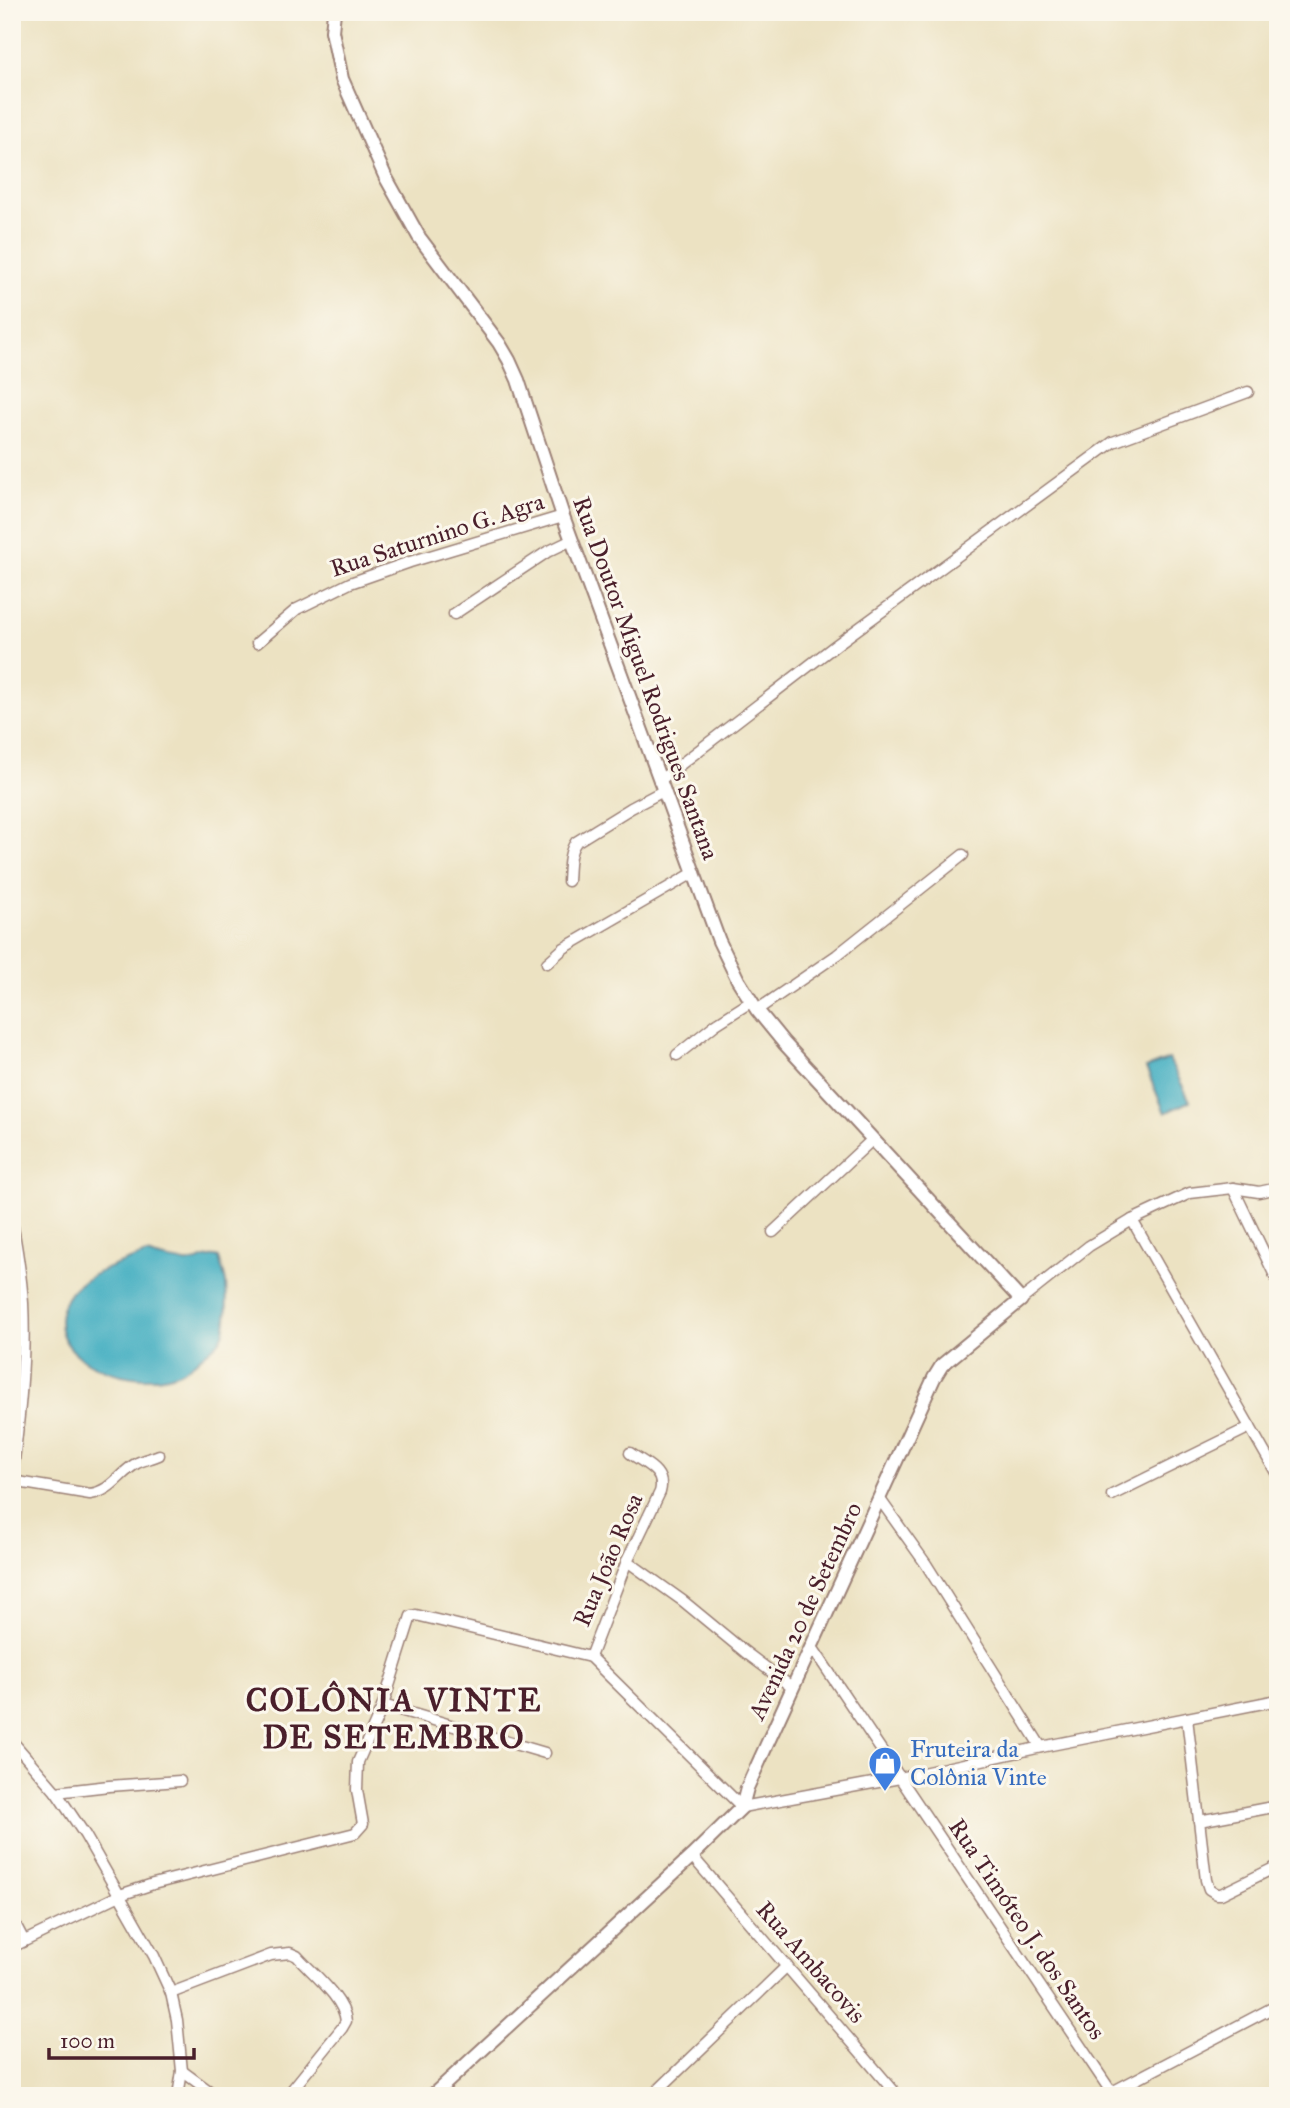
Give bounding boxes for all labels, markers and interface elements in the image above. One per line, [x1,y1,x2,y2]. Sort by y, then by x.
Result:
street label: Rua Saturnino G. Agra [326,486,549,584]
street label: Rua Doutor Miguel Rodrigues Santana [566,492,726,864]
street label: Rua João Rosa [567,1488,650,1631]
street label: Avenida 20 de Setembro [741,1497,869,1725]
district label: COLÔNIA VINTE DE SETEMBRO [246,1680,542,1757]
place label: Fruteira da Colônia Vinte [910,1734,1047,1792]
shop icon: Fruteira da Colônia Vinte [866,1744,904,1793]
street label: Rua Timóteo J. dos Santos [942,1813,1112,2045]
street label: Rua Ambacovis [750,1895,872,2029]
scale bar [49,2017,194,2061]
text: 100 m [60,2028,115,2054]

